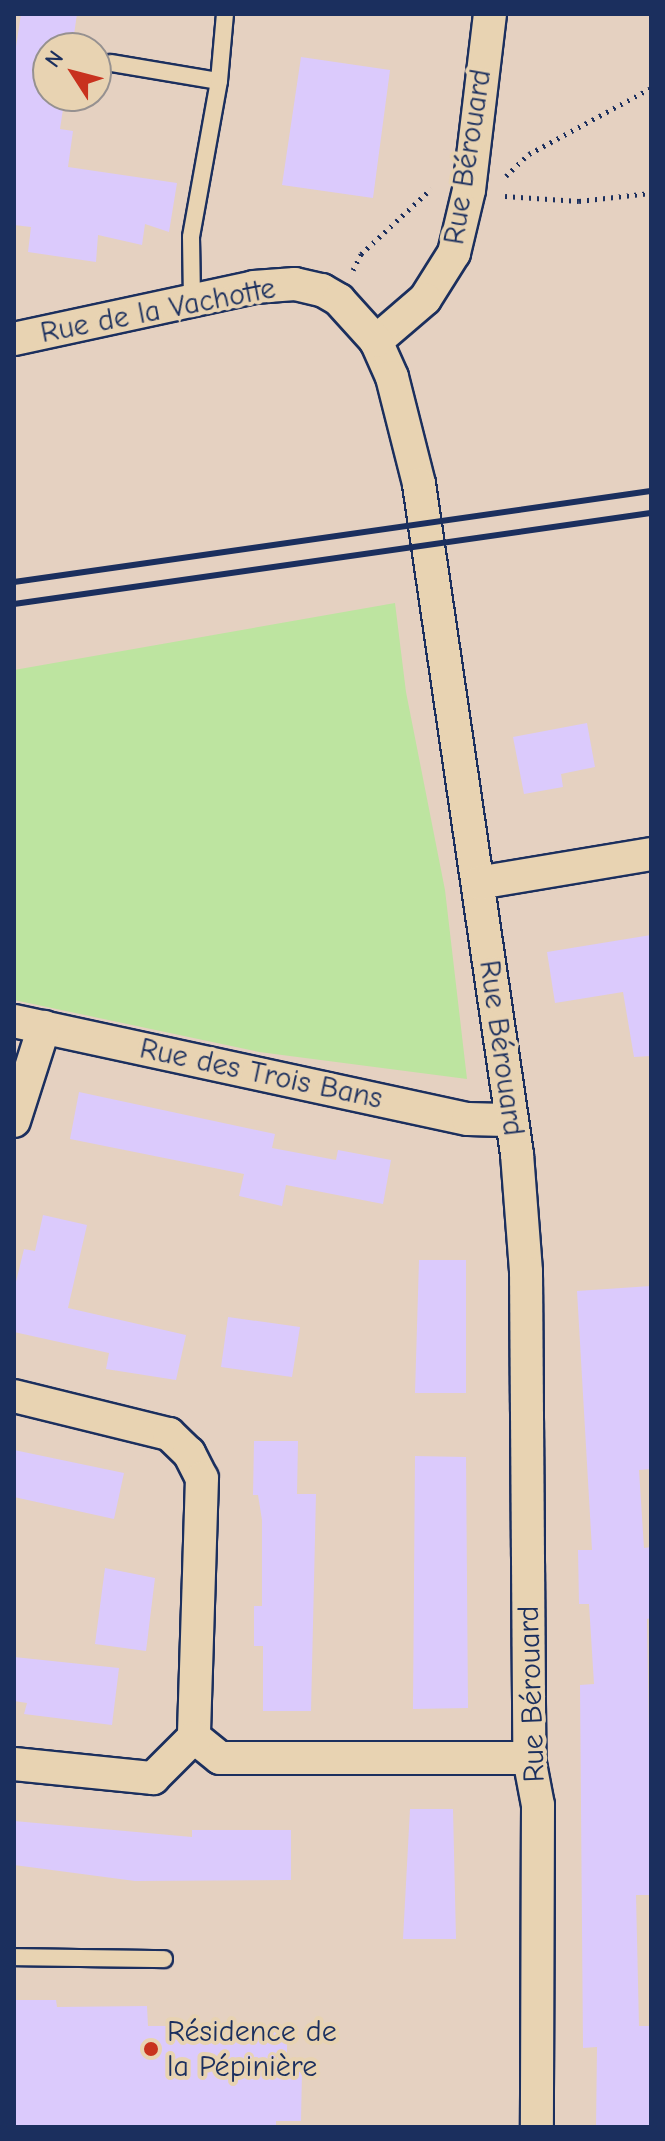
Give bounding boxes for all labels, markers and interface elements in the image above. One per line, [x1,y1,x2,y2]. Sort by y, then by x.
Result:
north arrow [32,32,112,112]
text: N [39,46,69,73]
street label: Rue Bérouard [436,67,500,247]
street label: Rue de la Vachotte [37,271,279,351]
street label: Rue Bérouard [471,958,531,1138]
street label: Rue des Trois Bans [136,1031,386,1117]
street label: Rue Bérouard [511,1605,553,1783]
place label: Résidence de la Pépinière [167,2014,337,2084]
marker: Résidence de la Pépinière [142,2040,160,2058]

